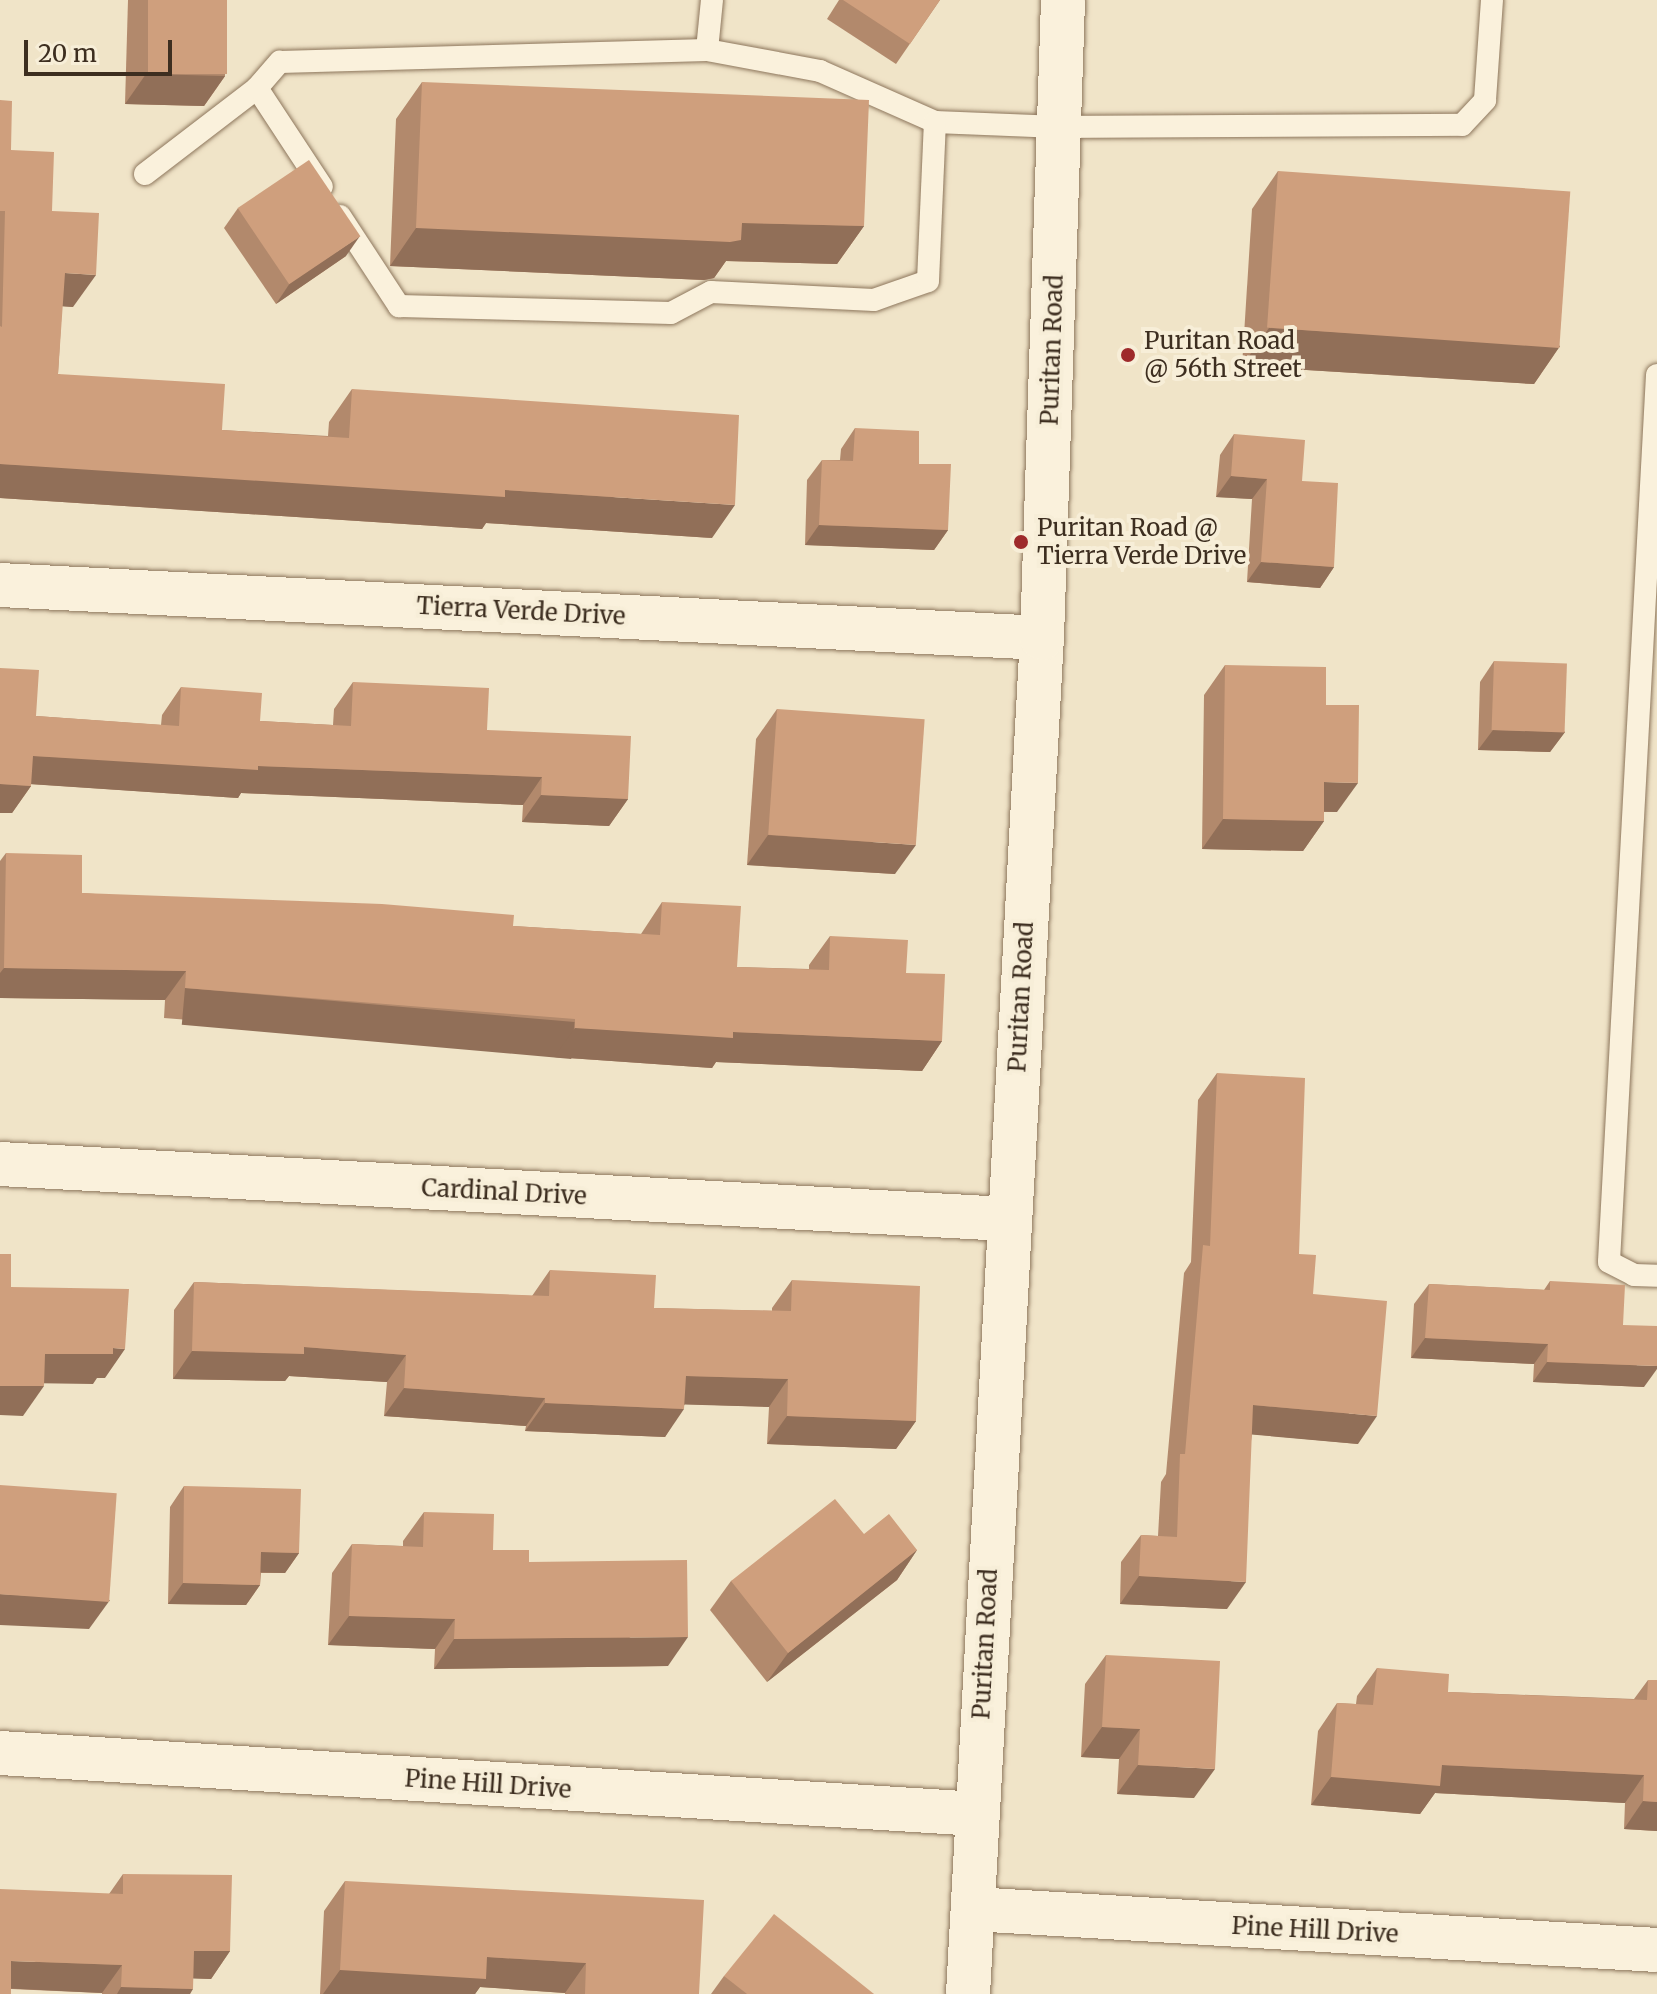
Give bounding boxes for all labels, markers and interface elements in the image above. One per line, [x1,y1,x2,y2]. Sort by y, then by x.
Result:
scale bar [28,24,176,74]
text: 20 m [38,38,97,69]
street label: Puritan Road [1035,274,1069,426]
place label: Puritan Road @ 56th Street [1144,327,1302,383]
marker: Puritan Road @ 56th Street [1119,346,1137,364]
place label: Puritan Road @ Tierra Verde Drive [1037,514,1246,570]
marker: Puritan Road @ Tierra Verde Drive [1012,533,1030,551]
street label: Tierra Verde Drive [416,591,626,631]
street label: Puritan Road [1003,921,1039,1073]
street label: Cardinal Drive [421,1173,587,1211]
street label: Puritan Road [967,1568,1003,1720]
street label: Pine Hill Drive [404,1764,572,1804]
street label: Pine Hill Drive [1231,1911,1399,1949]

